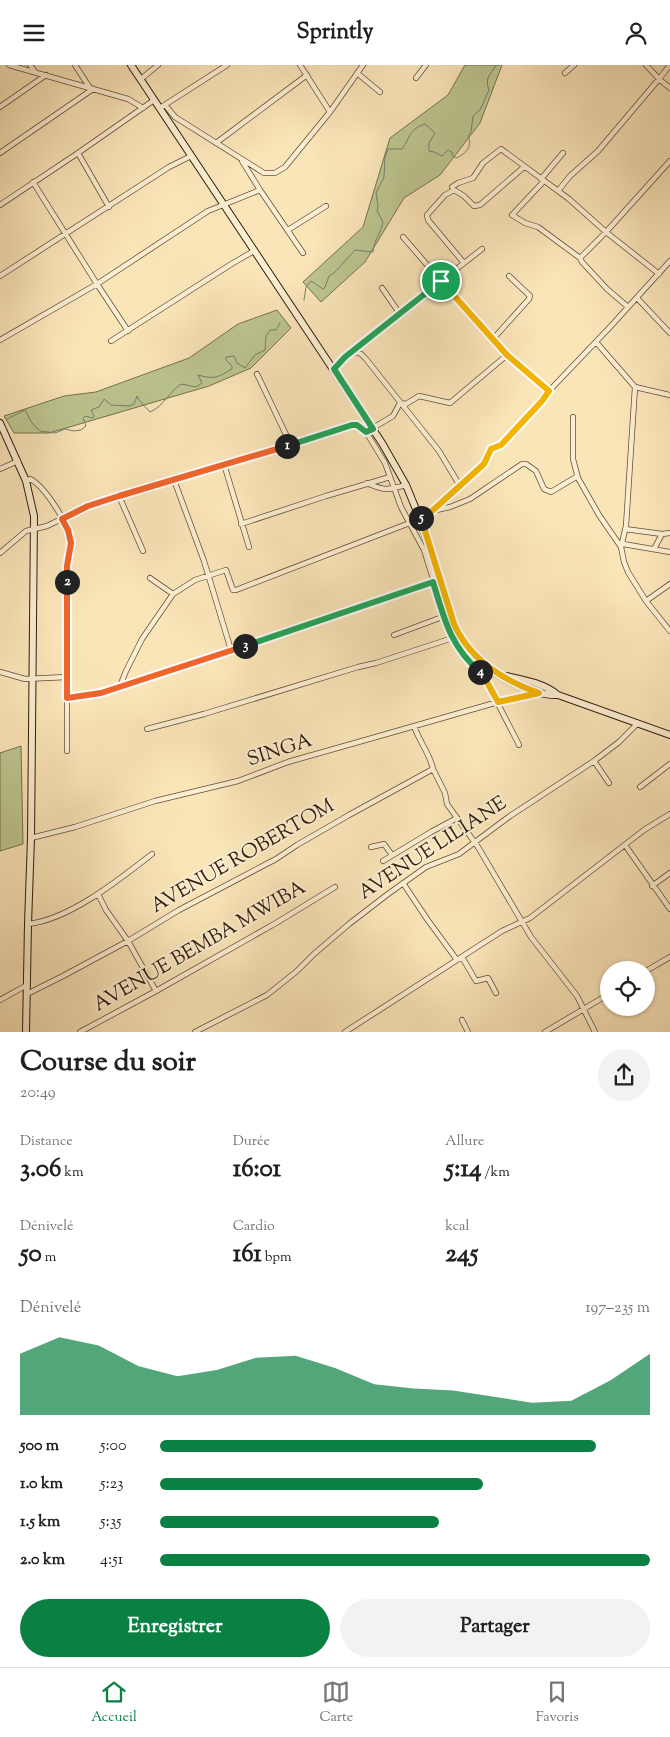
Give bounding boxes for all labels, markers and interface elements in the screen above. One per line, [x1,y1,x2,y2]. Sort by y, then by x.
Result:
text: Sprintly [296,17,374,49]
icon: menu [20,19,48,47]
icon: person [622,19,650,47]
pin [420,260,462,302]
icon: arrive [427,267,455,295]
pin: 1 [274,433,300,459]
text: 1 [285,436,290,456]
pin: 5 [408,505,434,531]
text: 5 [419,508,424,528]
pin: 2 [54,569,80,595]
text: 2 [64,572,71,592]
pin: 3 [232,633,258,659]
text: 3 [243,636,248,656]
pin: 4 [468,659,492,685]
text: 4 [477,662,484,682]
street label: SINGA [244,727,316,775]
street label: AVENUE LILIANE [353,790,513,908]
street label: AVENUE ROBERTOM [146,793,340,921]
street label: AVENUE BEMBA MWIBA [88,874,312,1020]
map controls [600,961,655,1016]
button: locate [600,961,655,1016]
text: Course du soir [20,1043,196,1083]
button: share [598,1049,650,1101]
text: 20:49 [20,1082,56,1105]
text: Distance [20,1132,73,1152]
text: Durée [233,1132,270,1152]
text: Allure [445,1132,484,1152]
text: 3.06 [20,1152,61,1188]
text: 16:01 [233,1152,281,1188]
text: 5:14 [445,1152,481,1188]
text: km [61,1163,84,1183]
text: /km [481,1163,510,1183]
text: Dénivelé [20,1217,73,1237]
text: Cardio [233,1217,275,1237]
text: kcal [445,1217,469,1237]
text: 50 [20,1237,42,1273]
text: 161 [233,1237,262,1273]
text: 245 [445,1237,478,1273]
text: m [42,1248,56,1268]
text: bpm [262,1248,292,1268]
text: Dénivelé [20,1297,81,1320]
text: 197–235 m [585,1297,650,1320]
text: 500 m [20,1435,59,1458]
text: 5:00 [100,1435,126,1458]
text: 1.0 km [20,1473,63,1496]
text: 5:23 [100,1473,124,1496]
text: 1.5 km [20,1511,60,1534]
text: 5:35 [100,1511,122,1534]
text: 2.0 km [20,1549,65,1572]
text: 4:51 [100,1549,123,1572]
button: Enregistrer [20,1599,330,1657]
button: Partager [340,1599,650,1657]
tab: Accueil [91,1678,137,1728]
tab: Carte [319,1678,353,1728]
tab: Favoris [536,1678,579,1728]

